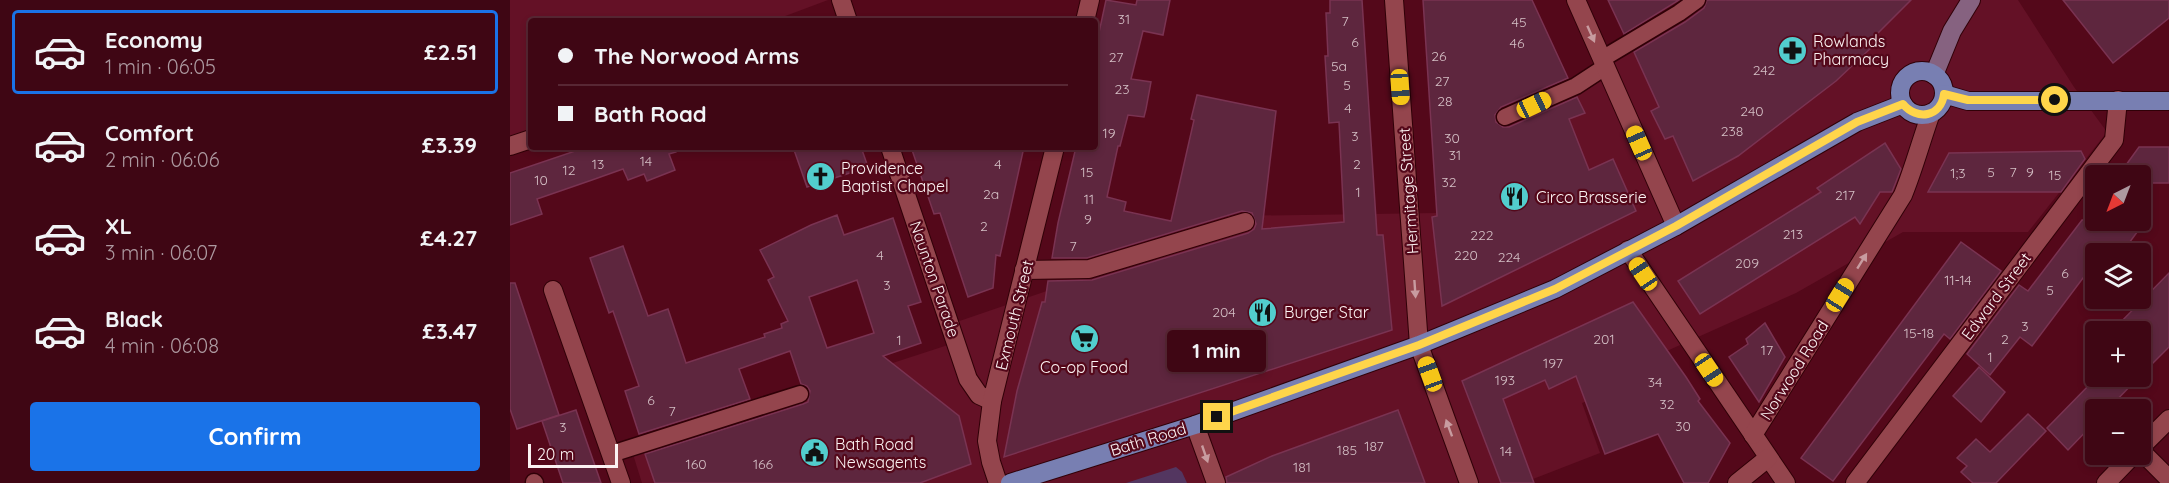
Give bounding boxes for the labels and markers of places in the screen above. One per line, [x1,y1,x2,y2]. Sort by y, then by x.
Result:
place label: Rowlands Pharmacy [1813,31,1889,69]
pharmacy icon: Rowlands Pharmacy [1776,34,1808,66]
place label: Providence Baptist Chapel [841,158,949,196]
church icon: Providence Baptist Chapel [804,161,836,193]
restaurant icon: Circo Brasserie [1499,181,1531,213]
place label: Circo Brasserie [1536,187,1647,207]
restaurant icon: Burger Star [1247,296,1279,328]
place label: Burger Star [1284,302,1369,322]
supermarket icon: Co-op Food [1068,323,1100,355]
place label: Co-op Food [1040,357,1128,377]
place label: Bath Road Newsagents [835,434,926,472]
public building icon: Bath Road Newsagents [798,437,830,469]

